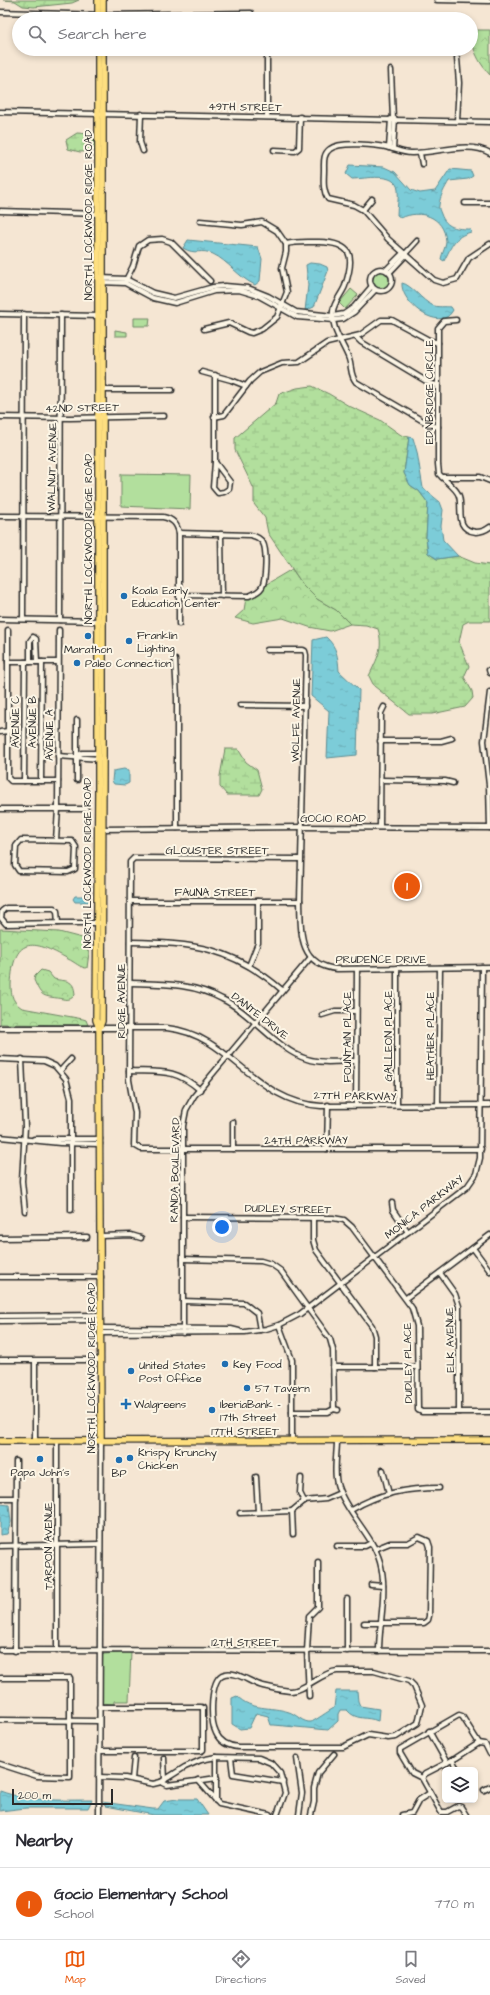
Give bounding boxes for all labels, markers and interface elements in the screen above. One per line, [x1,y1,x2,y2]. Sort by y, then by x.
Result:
search box [12,12,478,56]
icon: search [26,23,48,45]
text: Search here [58,24,147,45]
street label: 49TH STREET [208,99,282,115]
street label: NORTH LOCKWOOD RIDGE ROAD [81,130,96,300]
street label: EDINBRIDGE CIRCLE [422,339,437,444]
street label: 42ND STREET [45,400,119,416]
street label: WALNUT AVENUE [44,422,60,512]
street label: NORTH LOCKWOOD RIDGE ROAD [81,454,96,624]
place label: Koala Early Education Center [132,583,220,611]
marker: Koala Early Education Center [119,591,129,601]
place label: Franklin Lighting [137,628,178,657]
marker: Marathon [83,631,93,641]
marker: Franklin Lighting [124,636,134,646]
place label: Marathon [64,642,112,657]
place label: Paleo Connection [85,656,172,671]
marker: Paleo Connection [72,658,82,668]
street label: WOLFE AVENUE [288,677,304,762]
street label: AVENUE C [8,696,23,748]
street label: AVENUE B [25,696,40,748]
street label: AVENUE A [42,709,57,761]
street label: NORTH LOCKWOOD RIDGE ROAD [80,778,95,948]
street label: GOCIO ROAD [300,811,366,826]
street label: GLOUSTER STREET [165,843,269,858]
pin: 1 [394,871,420,901]
street label: FAUNA STREET [175,885,256,900]
street label: PRUDENCE DRIVE [336,952,427,967]
street label: RIDGE AVENUE [114,963,129,1039]
street label: DANTE DRIVE [228,989,292,1043]
street label: GALLEON PLACE [381,990,396,1082]
street label: FOUNTAIN PLACE [340,991,355,1082]
street label: HEATHER PLACE [423,991,438,1080]
street label: 27TH PARKWAY [313,1088,397,1104]
street label: RANDA BOULEVARD [167,1117,183,1223]
street label: 24TH PARKWAY [264,1133,348,1148]
street label: MONICA PARKWAY [382,1171,467,1242]
street label: DUDLEY STREET [245,1201,332,1217]
your location [212,1217,232,1237]
street label: NORTH LOCKWOOD RIDGE ROAD [84,1283,99,1453]
street label: ELK AVENUE [442,1307,458,1373]
street label: DUDLEY PLACE [400,1322,416,1404]
place label: Key Food [233,1357,282,1373]
place label: United States Post Office [139,1358,206,1386]
marker: Key Food [220,1359,230,1369]
marker: United States Post Office [126,1366,136,1376]
place label: 57 Tavern [255,1381,310,1396]
marker: 57 Tavern [242,1383,252,1393]
place label: Walgreens [134,1397,187,1413]
place label: IberiaBank - 17th Street [220,1397,281,1425]
marker: Walgreens [121,1399,131,1409]
marker: IberiaBank - 17th Street [207,1405,217,1415]
street label: 17TH STREET [211,1424,279,1439]
place label: Krispy Krunchy Chicken [138,1445,217,1473]
marker: Krispy Krunchy Chicken [125,1453,135,1463]
marker: Papa John's [35,1454,45,1464]
marker: BP [114,1455,124,1465]
place label: Papa John's [11,1465,70,1480]
place label: BP [112,1466,126,1481]
street label: TARPON AVENUE [41,1502,56,1590]
street label: 12TH STREET [211,1635,279,1650]
map controls [442,1767,478,1803]
button: layers [442,1767,478,1803]
scale bar [12,1787,113,1806]
text: 200 m [18,1788,51,1803]
text: Nearby [16,1829,73,1853]
text: Gocio Elementary School [54,1884,228,1905]
text: 1 [28,1895,30,1913]
text: 770 m [434,1895,474,1913]
text: School [54,1905,94,1923]
tab: Map [64,1948,86,1987]
tab: Directions [215,1948,267,1987]
tab: Saved [396,1948,426,1987]

